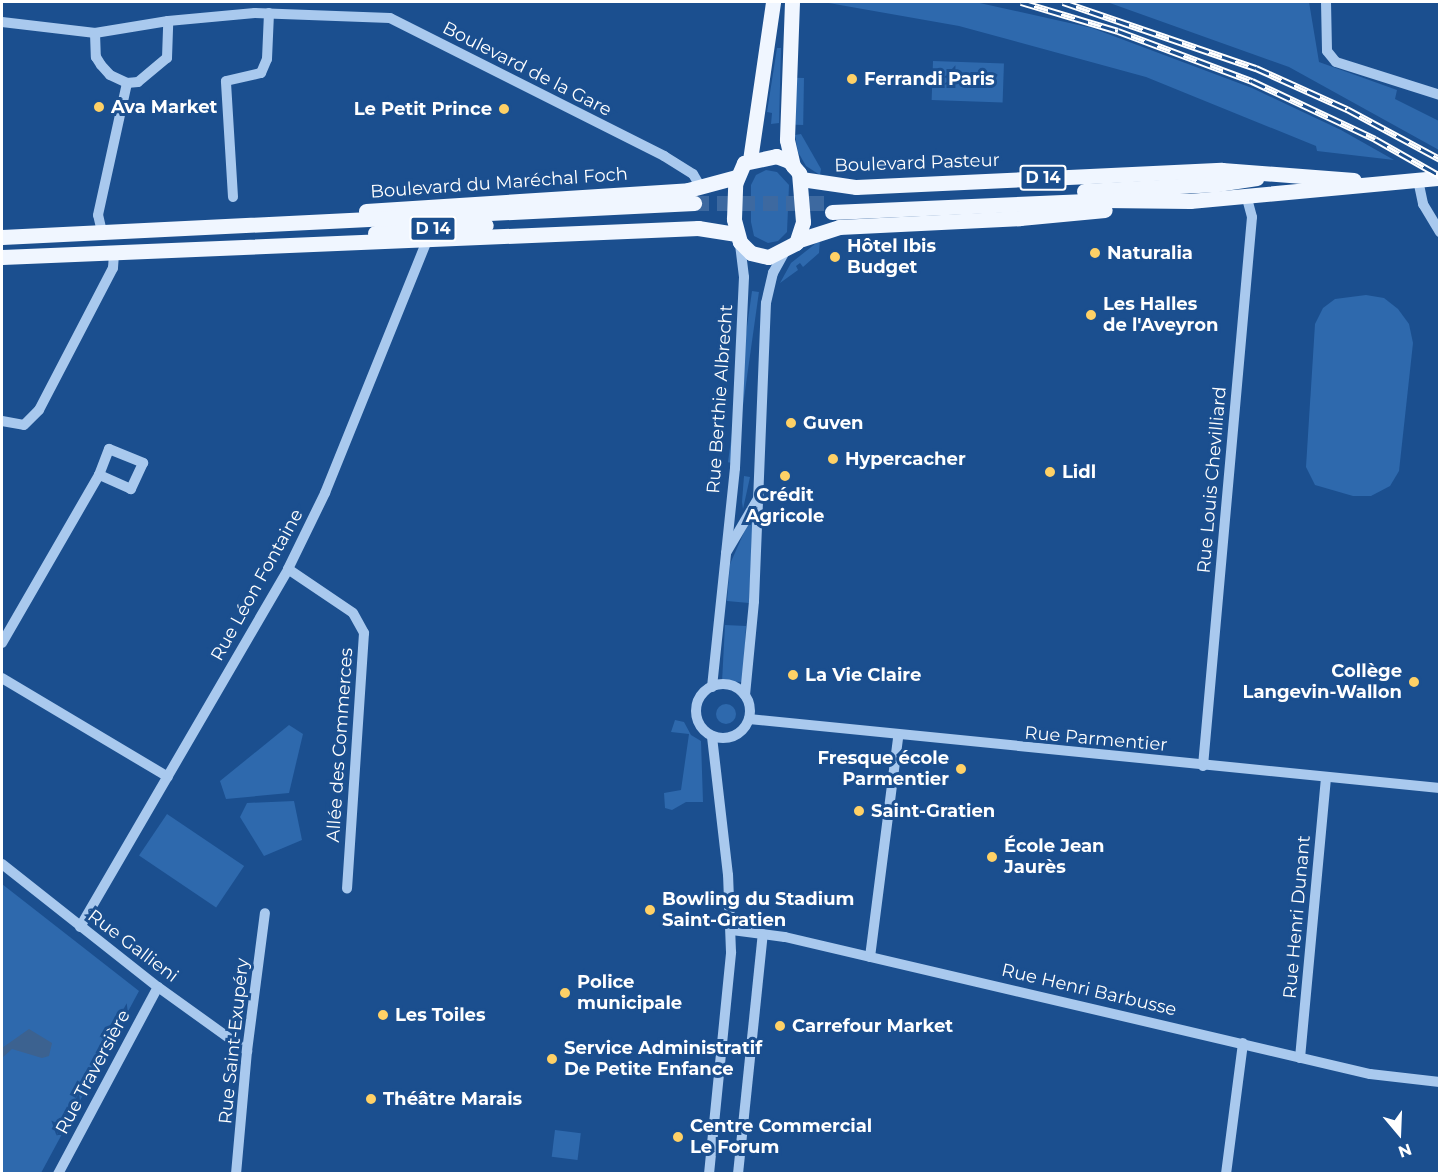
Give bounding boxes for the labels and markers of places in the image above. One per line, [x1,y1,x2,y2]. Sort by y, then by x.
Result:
place label: Ferrandi Paris [864,68,995,90]
marker: Ferrandi Paris [845,72,859,86]
place label: Ava Market [111,96,217,118]
place label: Le Petit Prince [354,98,492,120]
marker: Ava Market [92,100,106,114]
marker: Le Petit Prince [497,102,511,116]
place label: Hôtel Ibis Budget [847,236,936,278]
place label: Naturalia [1107,242,1193,264]
marker: Naturalia [1088,246,1102,260]
marker: Hôtel Ibis Budget [828,250,842,264]
place label: Les Halles de l'Aveyron [1103,294,1218,336]
marker: Les Halles de l'Aveyron [1084,308,1098,322]
place label: Guven [803,412,864,434]
marker: Guven [784,416,798,430]
place label: Hypercacher [845,448,966,470]
marker: Hypercacher [826,452,840,466]
place label: Lidl [1062,461,1096,483]
marker: Lidl [1043,465,1057,479]
marker: Crédit Agricole [778,469,792,483]
place label: Crédit Agricole [746,485,824,528]
place label: Collège Langevin-Wallon [1242,661,1402,704]
place label: La Vie Claire [805,664,921,686]
marker: La Vie Claire [786,668,800,682]
marker: Collège Langevin-Wallon [1407,675,1421,689]
place label: Fresque école Parmentier [817,748,949,790]
marker: Fresque école Parmentier [954,762,968,776]
place label: Saint-Gratien [871,800,995,822]
marker: Saint-Gratien [852,804,866,818]
place label: École Jean Jaurès [1004,836,1105,878]
marker: École Jean Jaurès [985,850,999,864]
place label: Bowling du Stadium Saint-Gratien [662,889,854,932]
marker: Bowling du Stadium Saint-Gratien [643,903,657,917]
place label: Police municipale [577,972,682,1014]
marker: Police municipale [558,986,572,1000]
place label: Les Toiles [395,1004,485,1026]
marker: Les Toiles [376,1008,390,1022]
place label: Carrefour Market [792,1015,953,1037]
marker: Carrefour Market [773,1019,787,1033]
place label: Service Administratif De Petite Enfance [564,1038,762,1080]
marker: Service Administratif De Petite Enfance [545,1052,559,1066]
place label: Théâtre Marais [383,1088,522,1110]
marker: Théâtre Marais [364,1092,378,1106]
place label: Centre Commercial Le Forum [690,1116,872,1158]
marker: Centre Commercial Le Forum [671,1130,685,1144]

